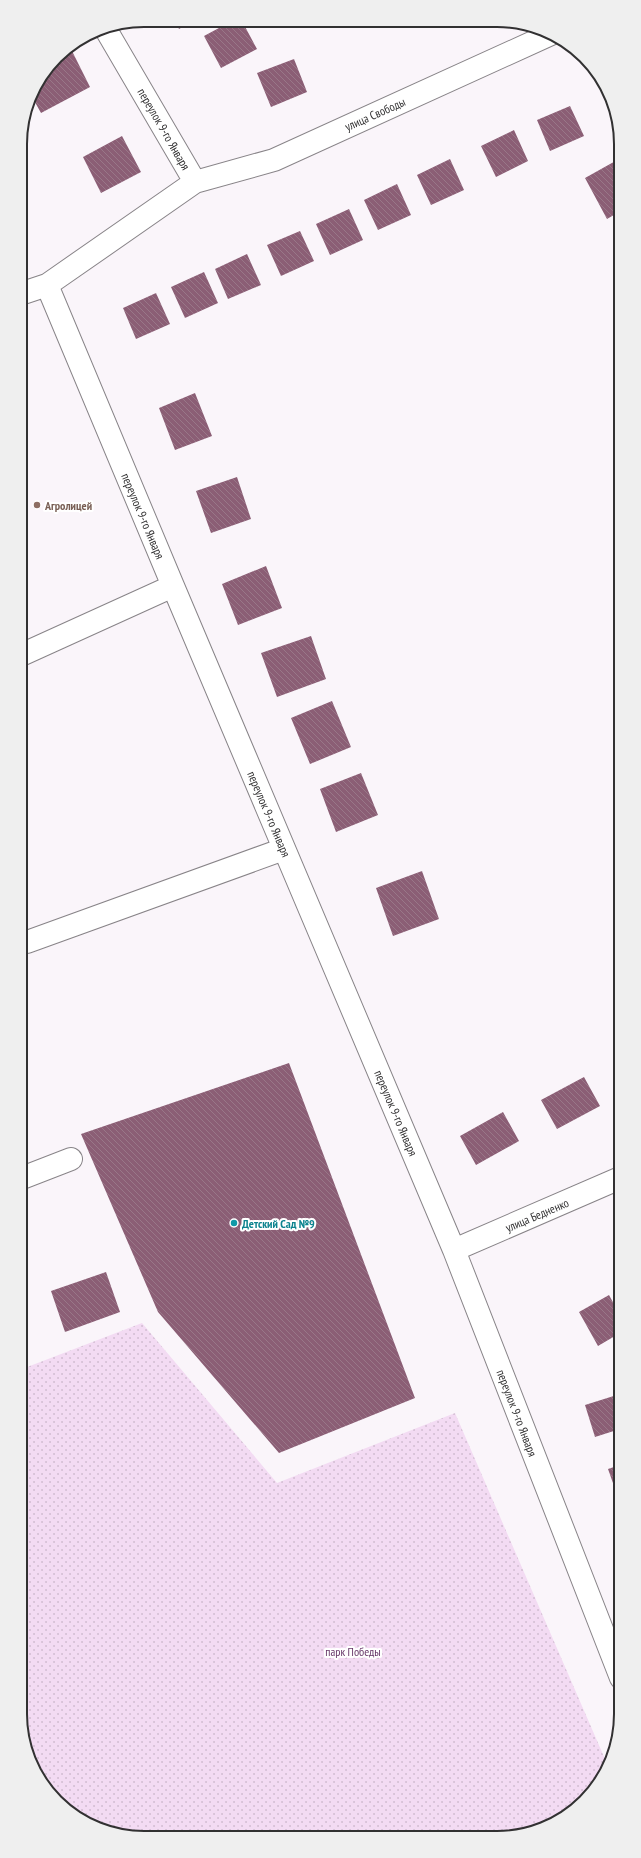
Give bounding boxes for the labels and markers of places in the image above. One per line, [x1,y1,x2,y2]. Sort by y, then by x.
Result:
place label: Агролицей [44,498,92,513]
marker: Агролицей [32,500,42,510]
place label: Детский Сад №9 [242,1216,315,1231]
marker: Детский Сад №9 [229,1218,239,1228]

